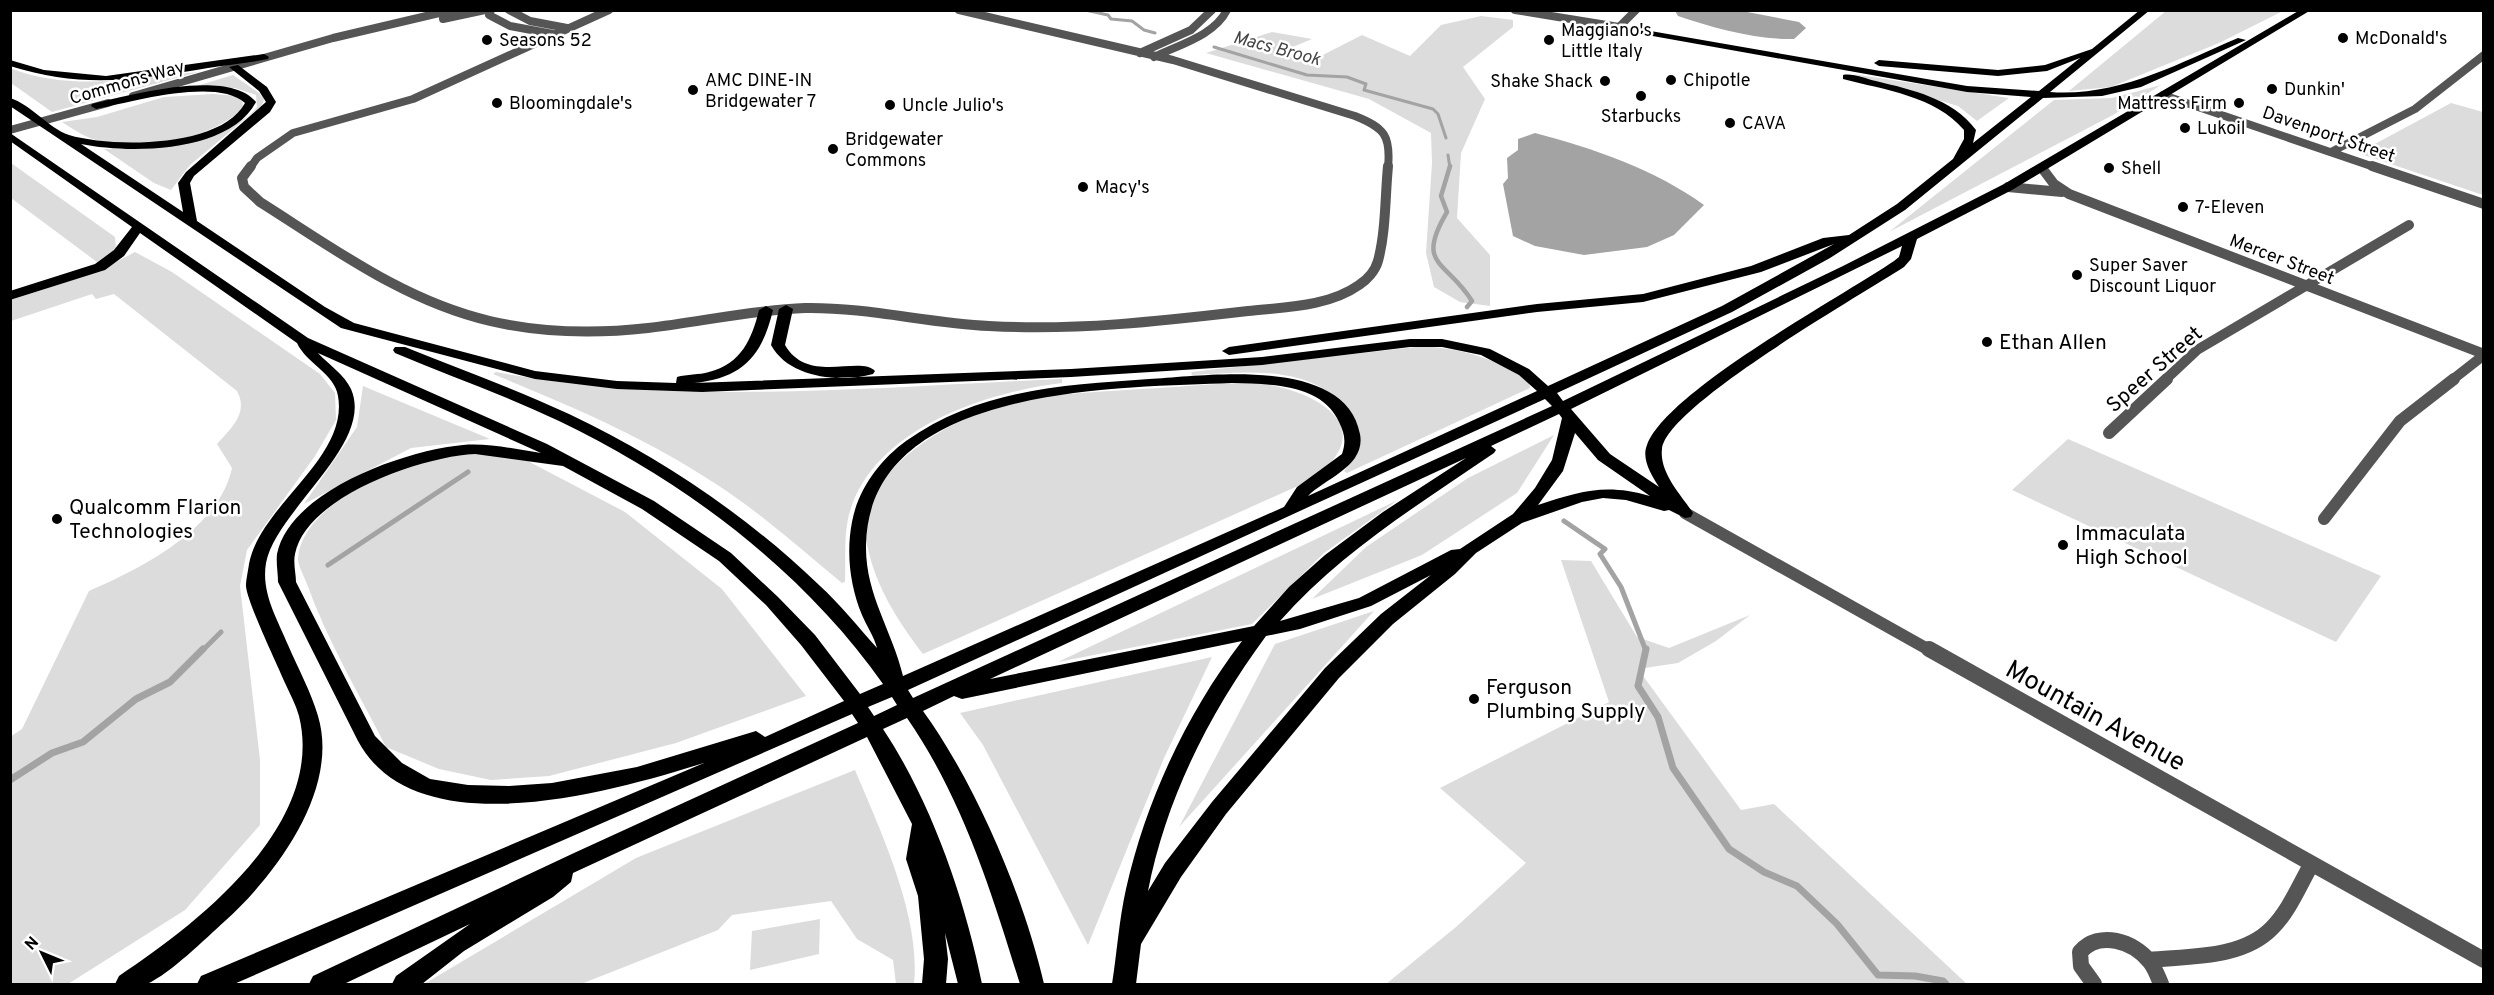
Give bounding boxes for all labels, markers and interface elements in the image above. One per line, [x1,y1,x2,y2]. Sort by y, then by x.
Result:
place label: Maggiano's Little Italy [1561,20,1652,64]
water label: Macs Brook [1230,27,1324,72]
place label: McDonald's [2355,28,2447,51]
place label: Seasons 52 [499,30,592,53]
marker: McDonald's [2336,31,2350,45]
marker: Seasons 52 [480,33,494,47]
marker: Maggiano's Little Italy [1542,33,1556,47]
street label: Commons Way [67,56,188,111]
place label: AMC DINE-IN Bridgewater 7 [705,70,816,114]
place label: Chipotle [1683,70,1751,93]
place label: Shake Shack [1490,71,1593,94]
marker: Chipotle [1664,73,1678,87]
marker: Shake Shack [1598,74,1612,88]
place label: Dunkin' [2284,79,2345,102]
marker: Dunkin' [2265,82,2279,96]
marker: AMC DINE-IN Bridgewater 7 [686,83,700,97]
marker: Starbucks [1634,89,1648,103]
place label: Bloomingdale's [509,93,632,116]
place label: Mattress Firm [2117,93,2227,116]
place label: Uncle Julio's [902,95,1004,118]
marker: Bloomingdale's [490,96,504,110]
marker: Mattress Firm [2232,96,2246,110]
marker: Uncle Julio's [883,98,897,112]
street label: Davenport Street [2259,102,2398,169]
place label: Starbucks [1601,106,1681,129]
place label: CAVA [1742,113,1786,136]
marker: CAVA [1723,116,1737,130]
place label: Lukoil [2197,118,2246,141]
marker: Lukoil [2178,121,2192,135]
place label: Bridgewater Commons [845,129,943,173]
marker: Bridgewater Commons [826,142,840,156]
place label: Shell [2121,158,2161,181]
marker: Shell [2102,161,2116,175]
place label: Macy's [1095,177,1150,200]
marker: Macy's [1076,180,1090,194]
place label: 7-Eleven [2195,197,2264,220]
marker: 7-Eleven [2176,200,2190,214]
street label: Mercer Street [2226,230,2337,291]
place label: Super Saver Discount Liquor [2089,255,2216,299]
marker: Super Saver Discount Liquor [2070,268,2084,282]
street label: Speer Street [2101,321,2209,419]
place label: Ethan Allen [1999,330,2107,357]
marker: Ethan Allen [1980,335,1994,349]
place label: Qualcomm Flarion Technologies [69,495,241,546]
marker: Qualcomm Flarion Technologies [50,512,64,526]
place label: Immaculata High School [2075,521,2188,572]
marker: Immaculata High School [2056,538,2070,552]
street label: Mountain Avenue [1999,654,2191,780]
place label: Ferguson Plumbing Supply [1486,675,1645,726]
marker: Ferguson Plumbing Supply [1467,692,1481,706]
north arrow [12,923,72,983]
text: N [21,933,44,955]

